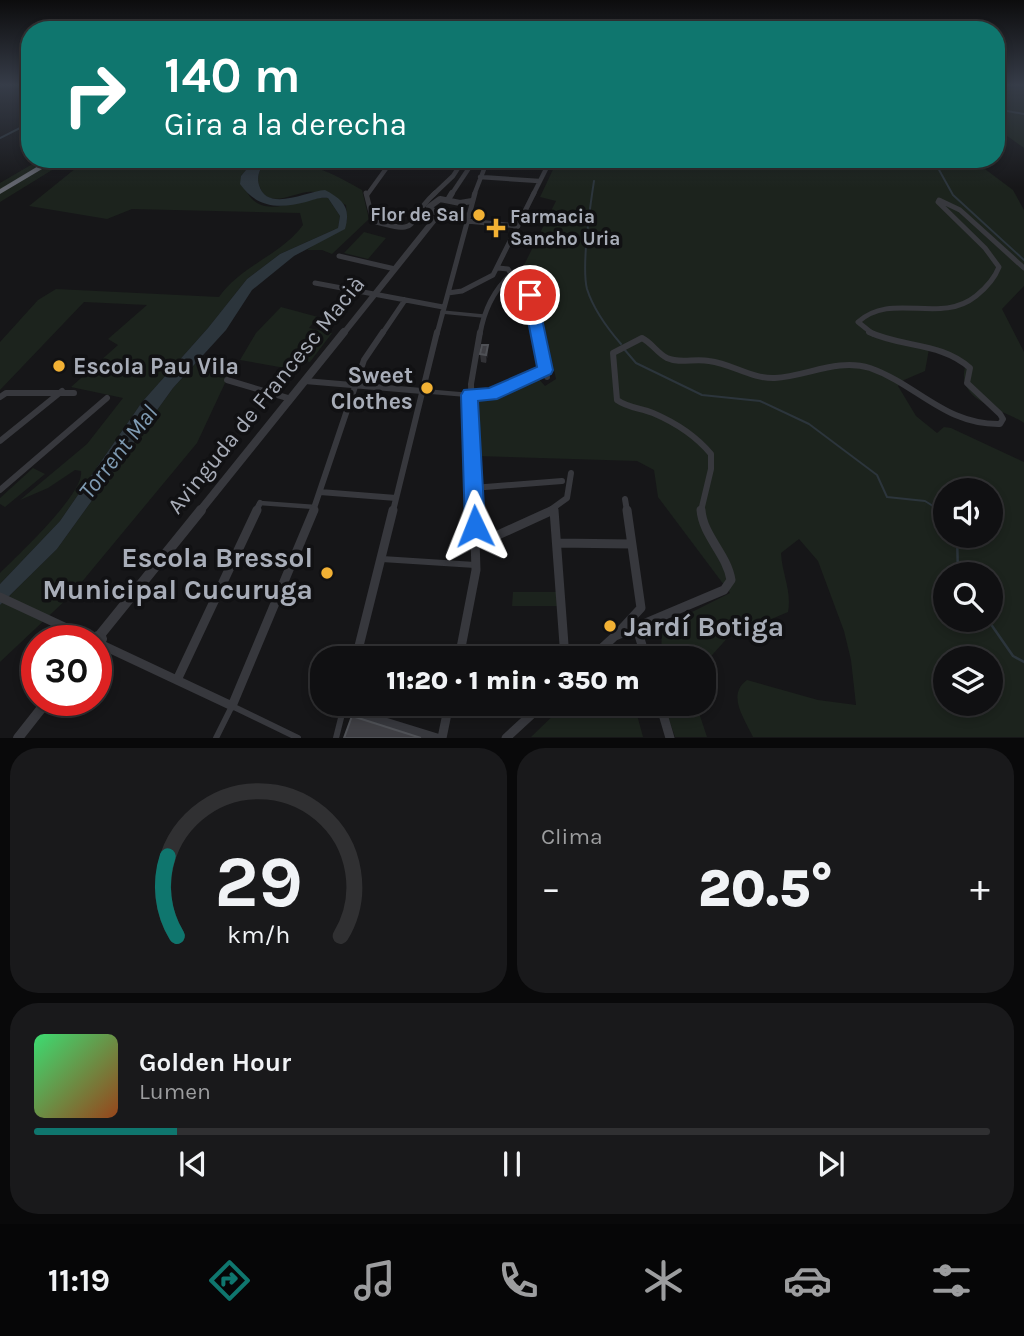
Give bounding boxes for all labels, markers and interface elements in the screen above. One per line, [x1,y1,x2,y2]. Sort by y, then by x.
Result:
text: 140 m [164,47,301,104]
icon: right [49,49,140,140]
text: Gira a la derecha [164,106,407,143]
place label: Flor de Sal [370,204,465,226]
place label: Farmacia Sancho Uria [510,206,620,250]
marker: Flor de Sal [471,207,487,223]
marker: Farmacia Sancho Uria [488,220,504,236]
pin [500,265,560,325]
street label: Avinguda de Francesc Macià [162,271,370,519]
icon: arrive [511,276,549,314]
place label: Escola Pau Vila [73,353,239,380]
marker: Escola Pau Vila [51,358,67,374]
place label: Sweet Clothes [331,362,413,415]
marker: Sweet Clothes [419,380,435,396]
water label: Torrent Mal [73,400,163,504]
map controls [933,478,1003,716]
button: sound [933,478,1003,548]
position arrow [438,489,512,563]
place label: Escola Bressol Municipal Cucuruga [42,541,313,606]
button: search [933,562,1003,632]
marker: Escola Bressol Municipal Cucuruga [319,565,335,581]
place label: Jardí Botiga [624,610,784,643]
marker: Jardí Botiga [602,618,618,634]
speed limit sign: 30 [21,625,112,716]
button: layers [933,646,1003,716]
text: 11:20 · 1 min · 350 m [386,665,640,696]
text: Clima [541,823,603,850]
text: 29 [214,840,303,925]
text: 20.5° [698,858,833,919]
text: − [541,866,561,911]
text: + [970,866,990,911]
text: km/h [227,920,290,949]
text: Golden Hour [139,1047,291,1078]
text: Lumen [139,1078,211,1105]
icon: previous [174,1145,212,1183]
icon: pause [493,1145,531,1183]
icon: next [812,1145,850,1183]
icon: directions [205,1256,254,1305]
icon: music [350,1256,399,1305]
icon: phone [494,1256,543,1305]
icon: climate [639,1256,688,1305]
icon: car [783,1256,832,1305]
icon: filters [927,1256,976,1305]
text: 11:19 [48,1262,110,1299]

